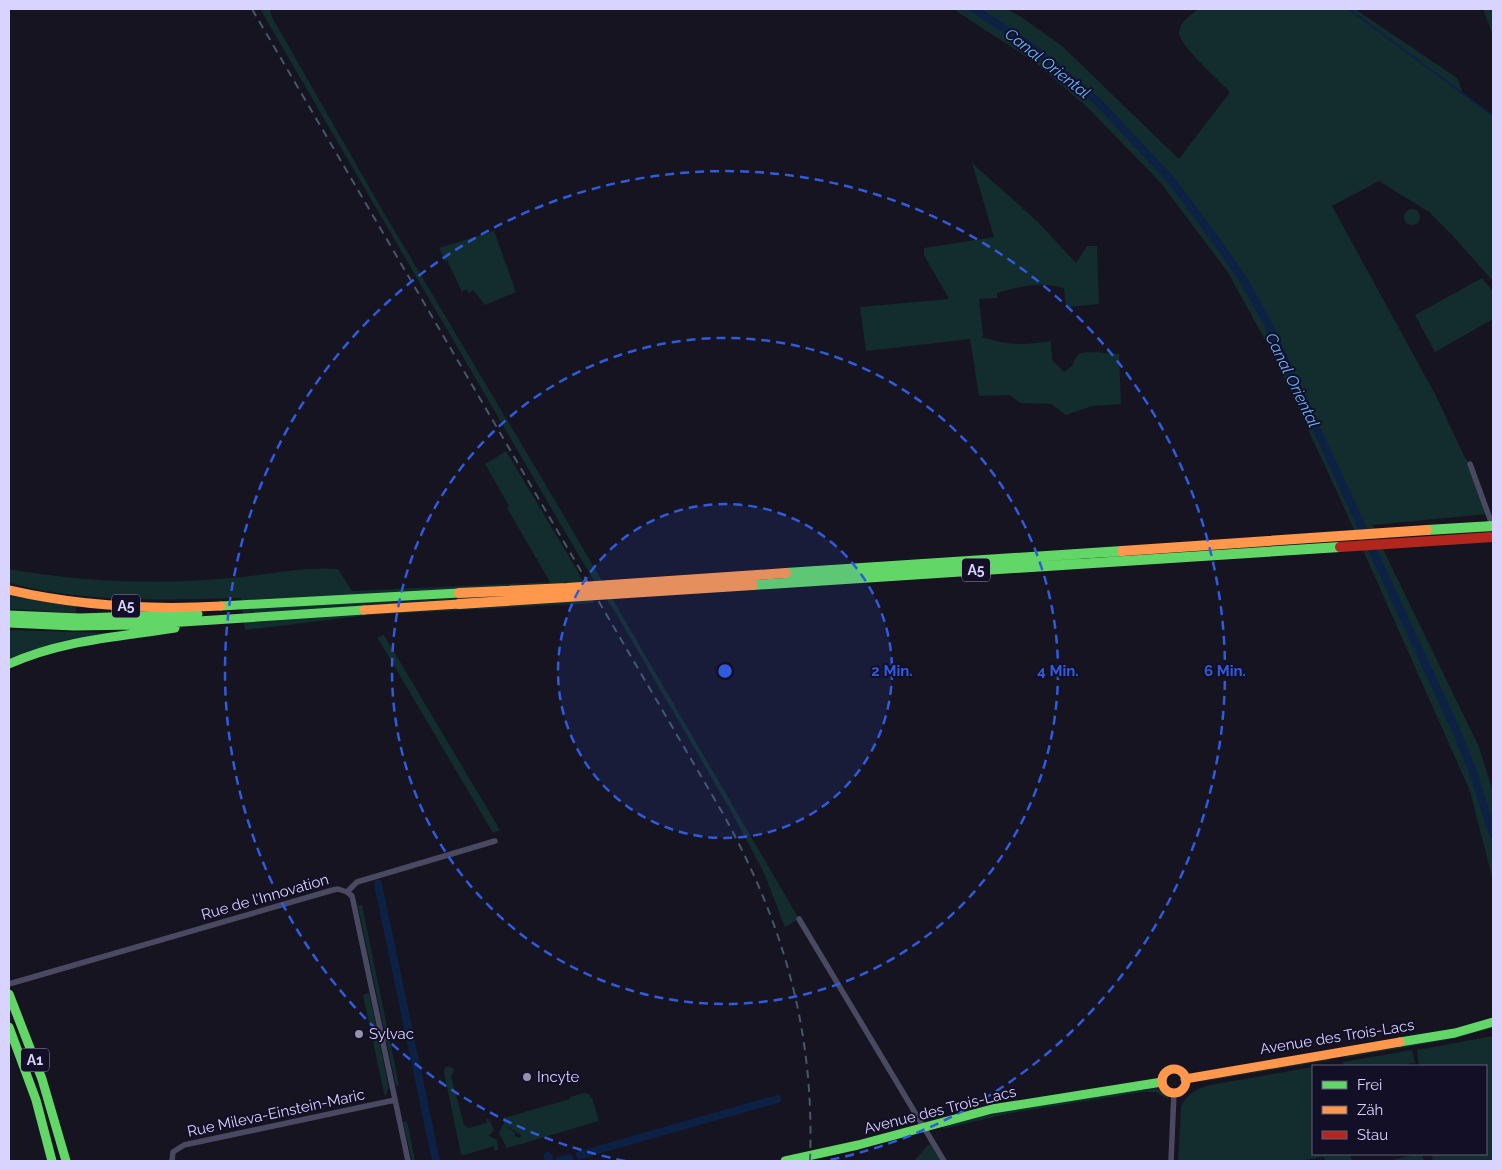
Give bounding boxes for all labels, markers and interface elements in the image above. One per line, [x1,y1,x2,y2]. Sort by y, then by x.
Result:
water label: Canal Oriental [1001,24,1094,103]
water label: Canal Oriental [1261,330,1324,431]
road number: A5 [962,558,990,582]
road number: A5 [112,594,140,618]
centre of rings [716,662,734,680]
text: 2 Min. [871,662,913,680]
text: 4 Min. [1037,662,1079,680]
text: 6 Min. [1204,662,1246,680]
street label: Rue de l'Innovation [199,870,331,924]
street label: Avenue des Trois-Lacs [1258,1016,1416,1058]
place label: Sylvac [369,1025,414,1043]
marker: Sylvac [353,1028,365,1040]
road number: A1 [21,1048,49,1072]
legend [1312,1065,1487,1155]
place label: Incyte [537,1068,580,1086]
marker: Incyte [521,1071,533,1083]
text: Frei [1357,1076,1382,1094]
street label: Avenue des Trois-Lacs [862,1082,1018,1138]
street label: Rue Mileva-Einstein-Maric [186,1085,366,1141]
text: Zäh [1357,1101,1383,1119]
text: Stau [1357,1126,1388,1144]

